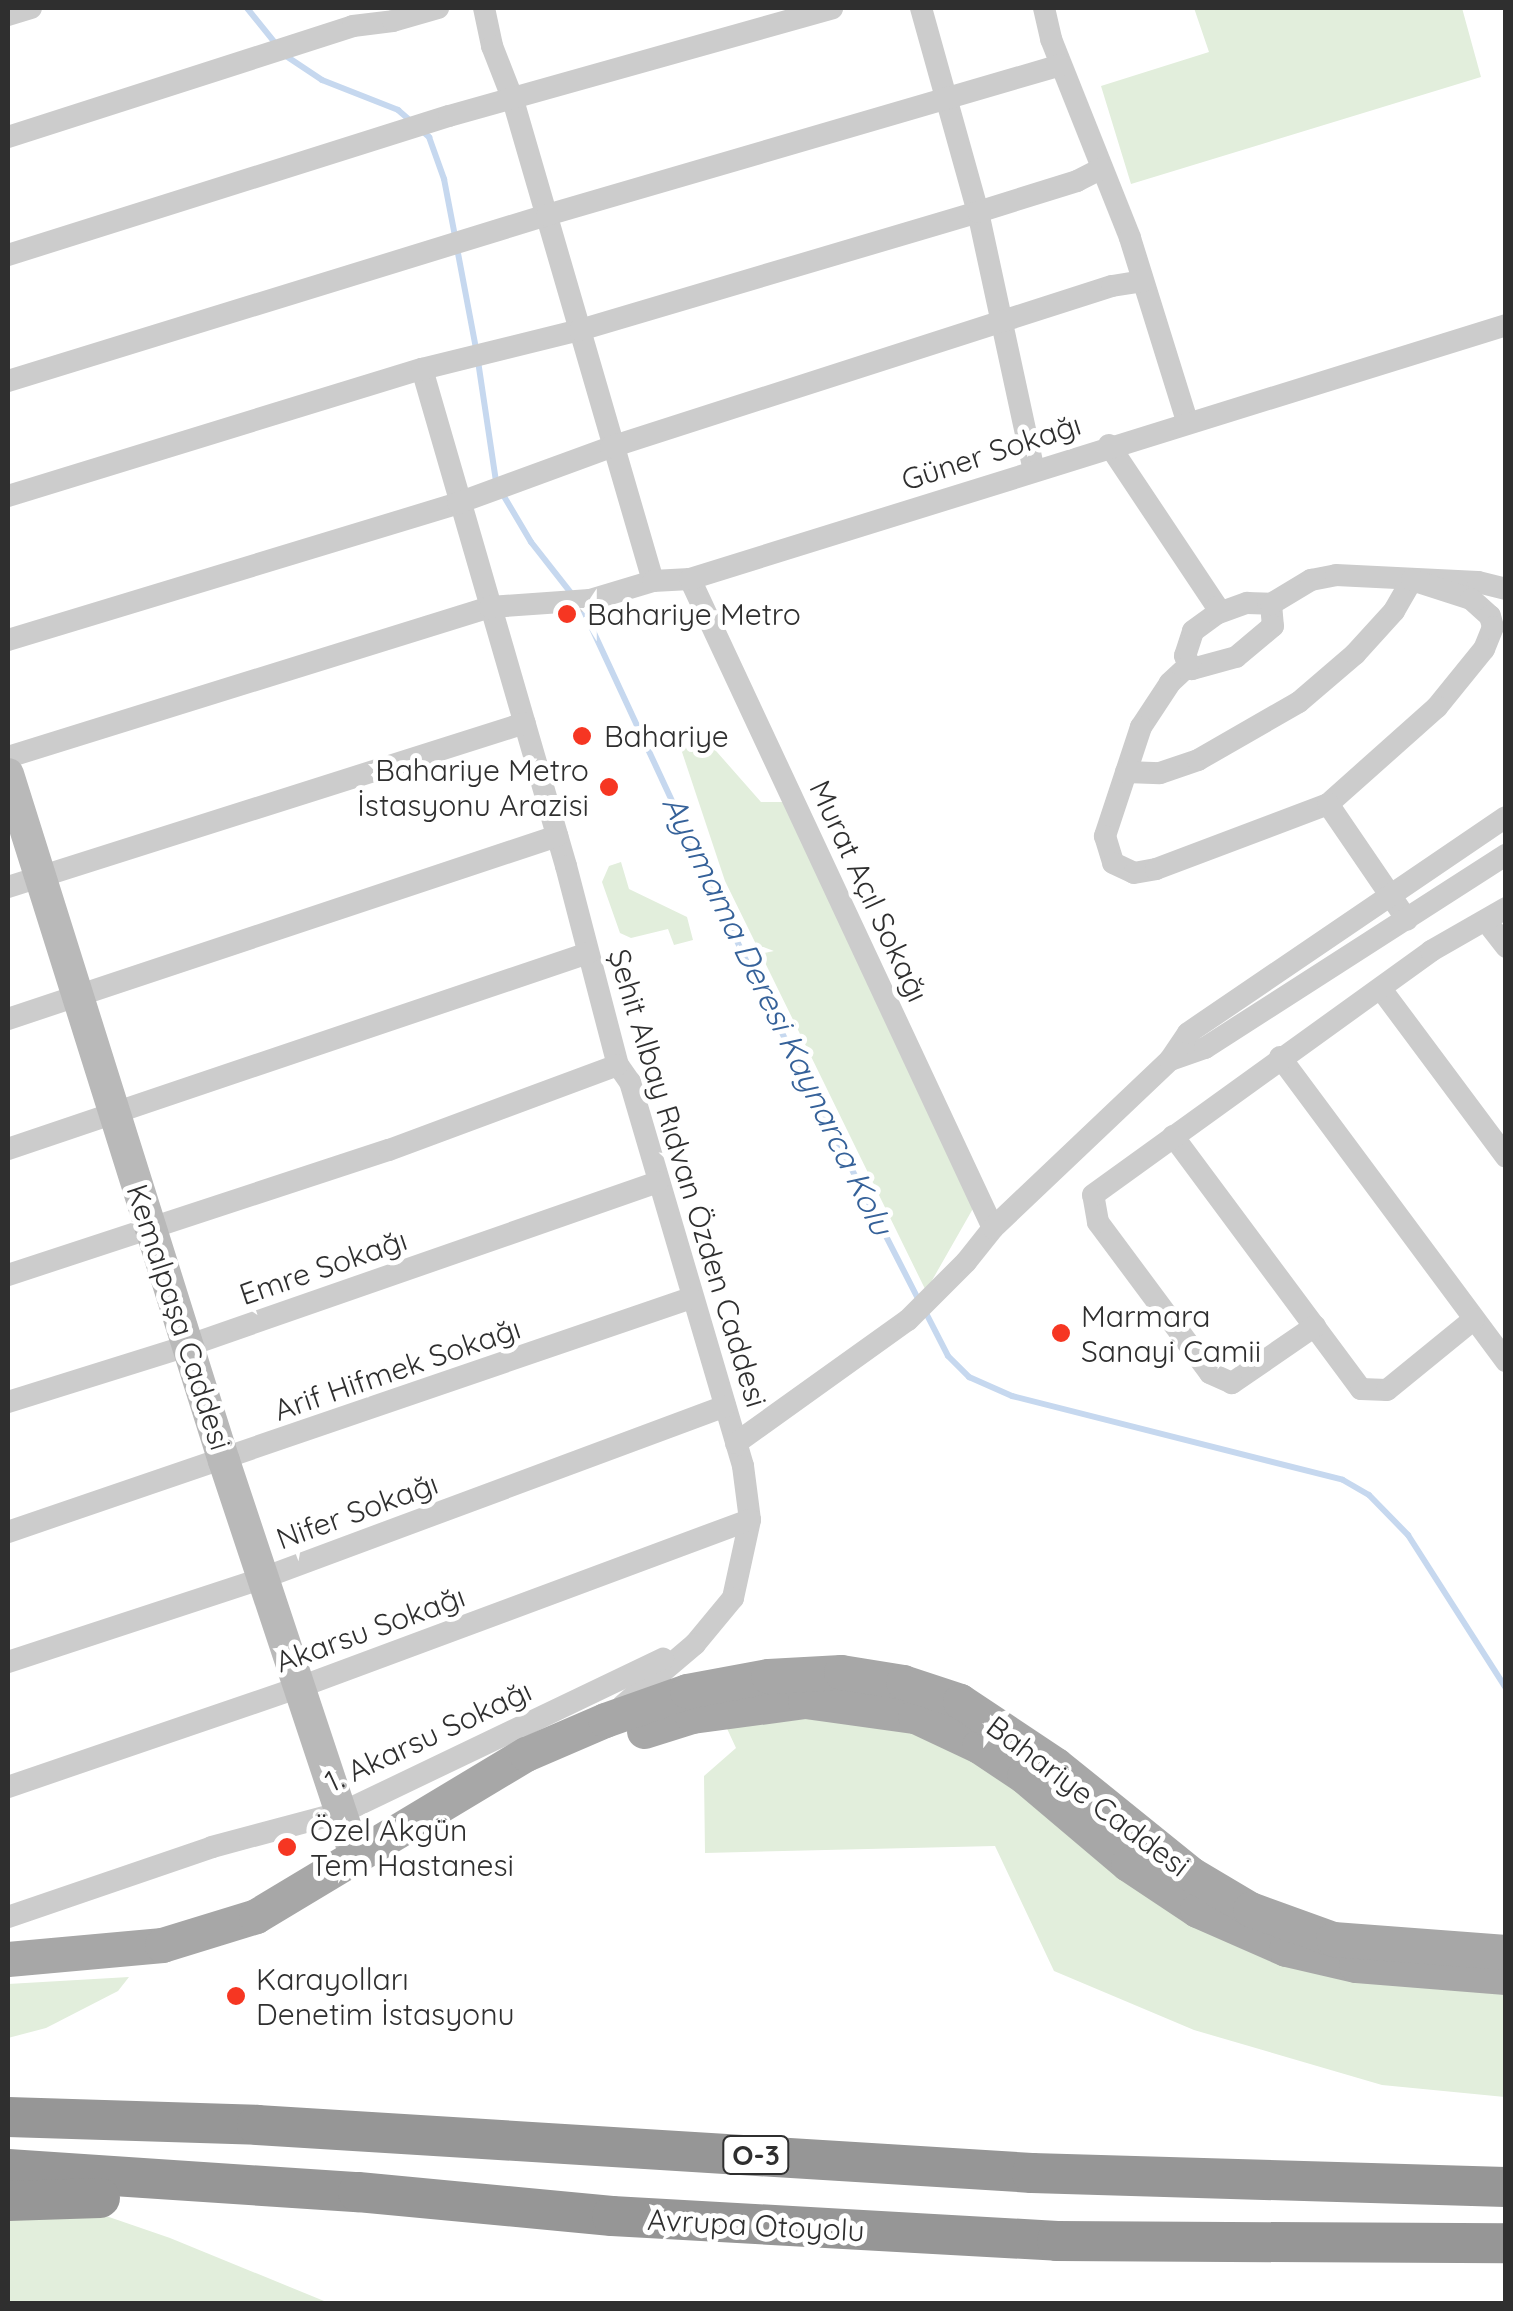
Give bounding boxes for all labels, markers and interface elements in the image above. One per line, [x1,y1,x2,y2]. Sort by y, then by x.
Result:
street label: Güner Sokağı [897,406,1085,498]
place label: Bahariye Metro [587,596,801,632]
marker: Bahariye Metro [556,603,578,625]
place label: Bahariye [604,718,729,754]
marker: Bahariye [569,723,595,749]
place label: Bahariye Metro İstasyonu Arazisi [357,752,589,822]
street label: Murat Açıl Sokağı [802,775,936,1007]
marker: Bahariye Metro İstasyonu Arazisi [598,776,620,798]
water label: Ayamama Deresi Kaynarca Kolu [655,789,901,1241]
street label: Şehit Albay Rıdvan Özden Caddesi [601,945,775,1411]
street label: Kemalpaşa Caddesi [119,1180,239,1454]
street label: Emre Sokağı [235,1222,411,1312]
place label: Marmara Sanayi Camii [1081,1298,1261,1368]
street label: Arif Hifmek Sokağı [269,1310,525,1428]
marker: Marmara Sanayi Camii [1050,1322,1072,1344]
street label: Nifer Sokağı [272,1465,442,1557]
street label: Akarsu Sokağı [271,1578,469,1680]
street label: 1. Akarsu Sokağı [319,1672,537,1800]
street label: Bahariye Caddesi [980,1708,1196,1884]
place label: Özel Akgün Tem Hastanesi [310,1812,514,1882]
marker: Özel Akgün Tem Hastanesi [274,1834,300,1860]
place label: Karayolları Denetim İstasyonu [256,1961,515,2032]
marker: Karayolları Denetim İstasyonu [225,1985,247,2007]
road number: O-3 [721,2132,791,2178]
street label: Avrupa Otoyolu [646,2201,866,2249]

